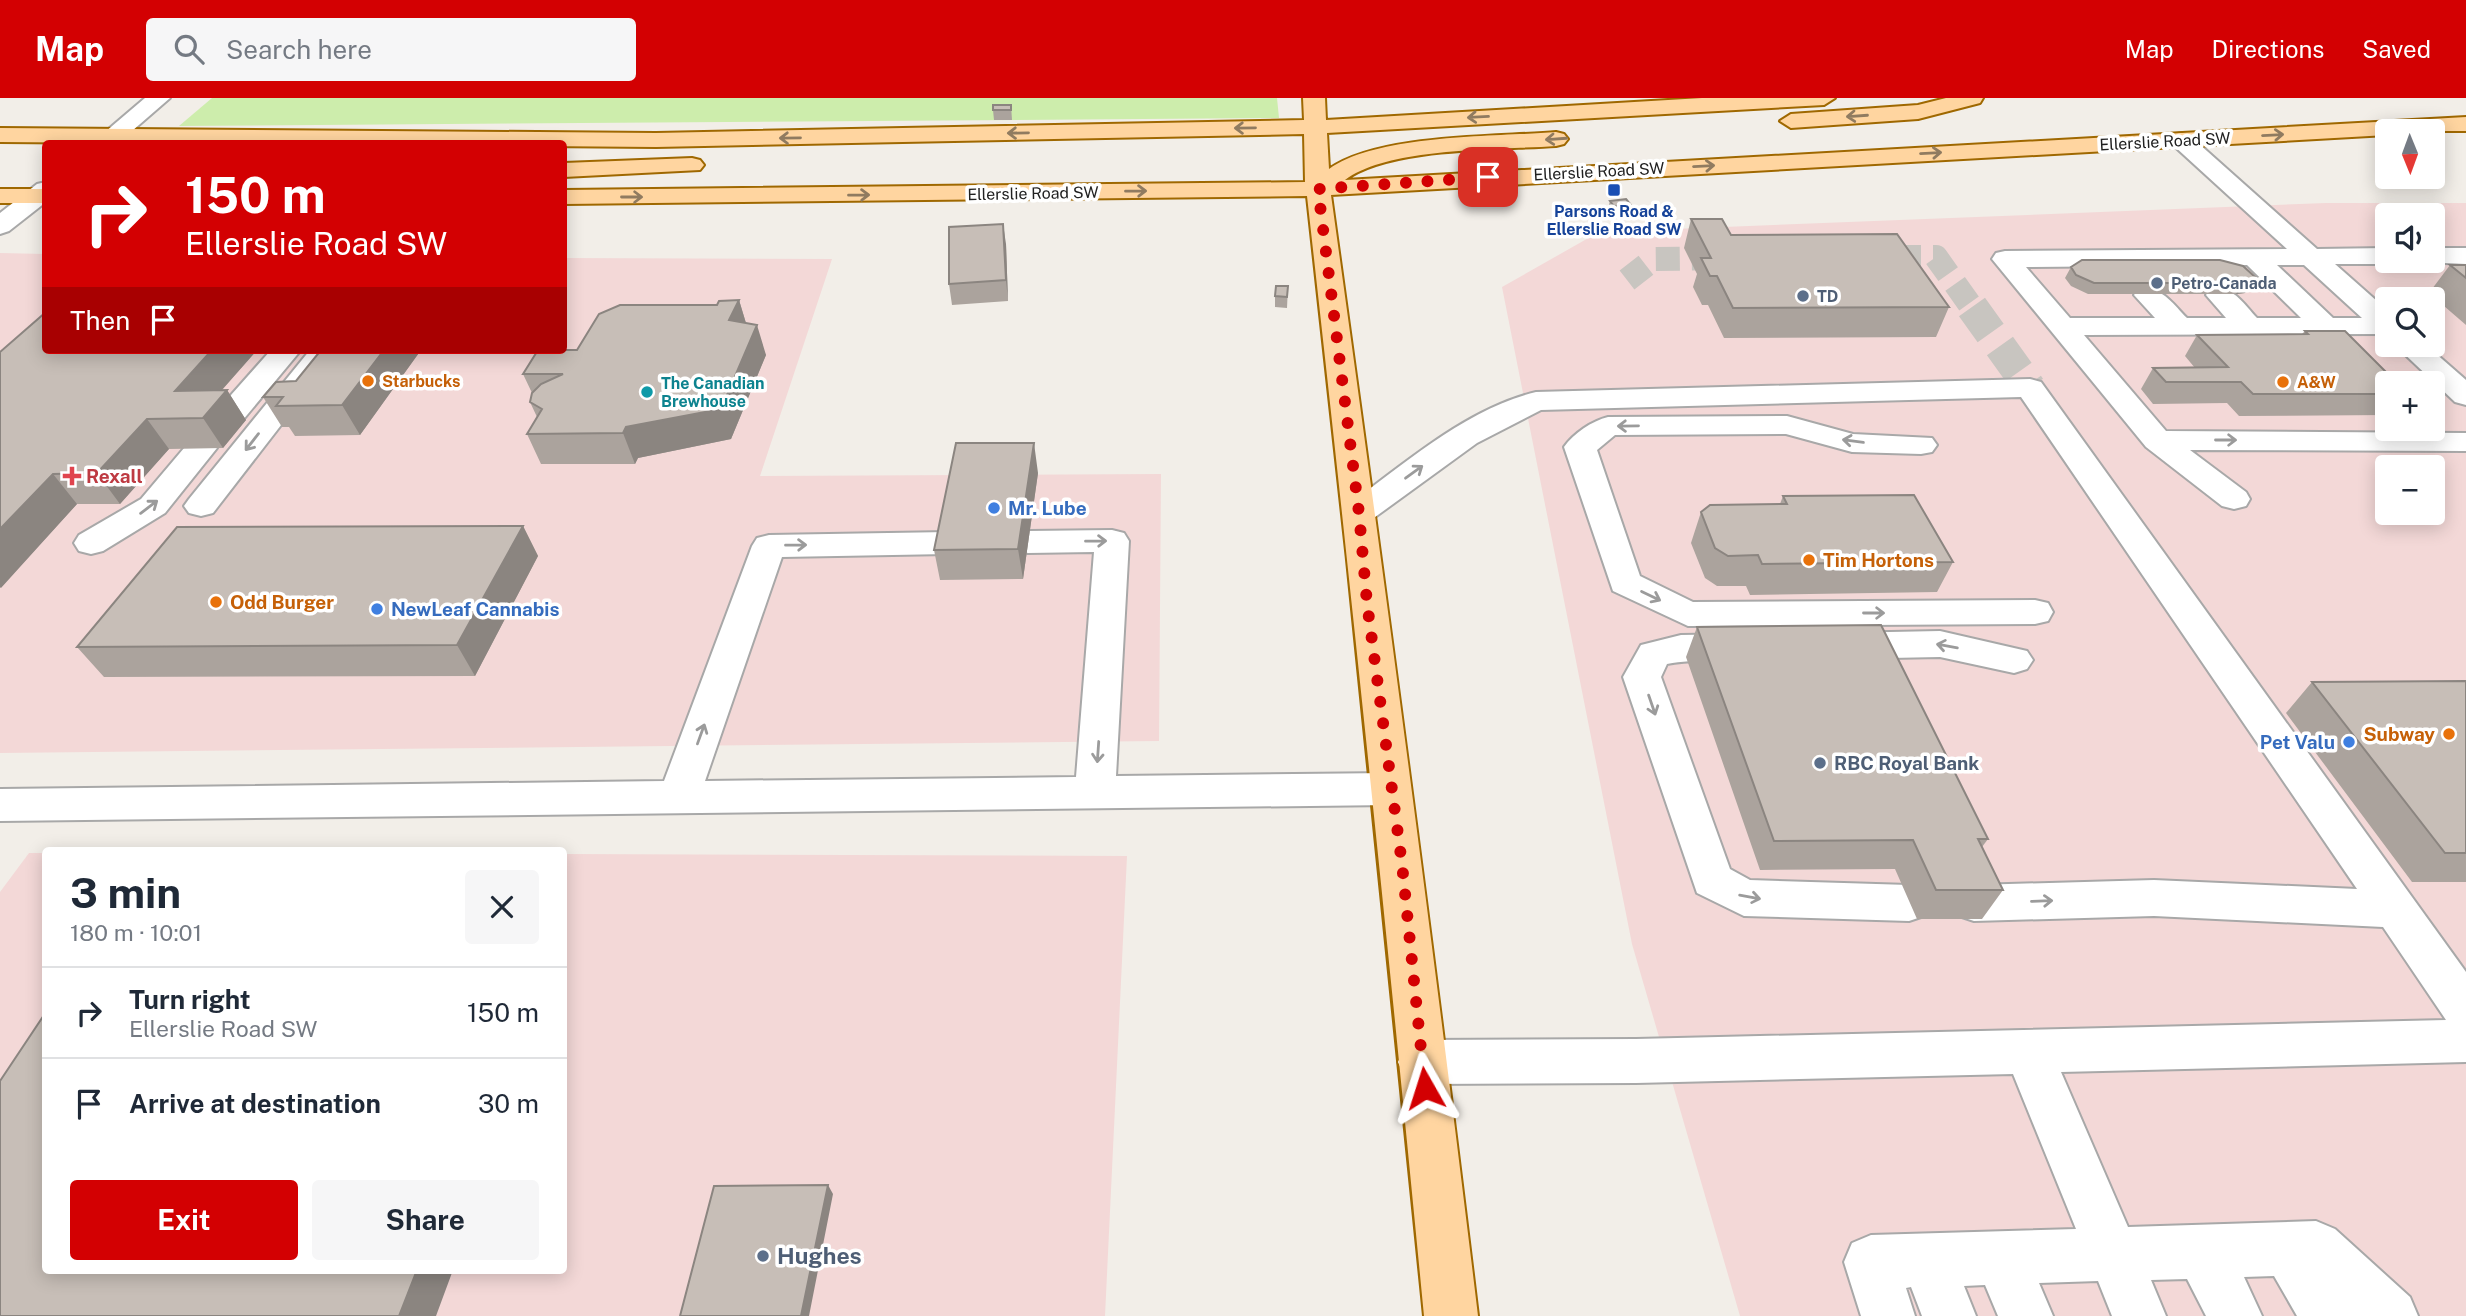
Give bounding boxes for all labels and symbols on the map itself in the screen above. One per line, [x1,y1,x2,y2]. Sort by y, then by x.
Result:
one-way arrow [1846,110,1868,123]
one-way arrow [1466,111,1489,124]
north arrow [2375,119,2445,189]
one-way arrow [1234,122,1257,135]
one-way arrow [1007,126,1030,140]
street label: Ellerslie Road SW [2099,129,2231,154]
one-way arrow [2261,129,2284,142]
one-way arrow [779,131,802,144]
one-way arrow [1546,133,1568,146]
one-way arrow [1919,146,1942,159]
pin [1458,147,1518,207]
street label: Ellerslie Road SW [1533,159,1665,184]
one-way arrow [1692,159,1715,172]
marker: Parsons Road & Ellerslie Road SW [1606,182,1622,198]
street label: Ellerslie Road SW [967,183,1099,204]
one-way arrow [1124,185,1147,198]
one-way arrow [847,188,870,201]
one-way arrow [620,190,643,204]
place label: Parsons Road & Ellerslie Road SW [1547,202,1682,239]
place label: Petro-Canada [2171,274,2277,293]
marker: Petro-Canada [2149,275,2165,291]
place label: TD [1817,287,1838,306]
marker: TD [1795,288,1811,304]
place label: Starbucks [382,372,460,391]
marker: Starbucks [360,373,376,389]
place label: A&W [2297,373,2336,392]
place label: The Canadian Brewhouse [661,374,765,411]
marker: A&W [2275,374,2291,390]
marker: The Canadian Brewhouse [639,384,655,400]
one-way arrow [1617,419,1640,433]
one-way arrow [245,432,260,450]
one-way arrow [2214,434,2237,447]
one-way arrow [1842,435,1865,448]
place label: Rexall [86,465,143,487]
one-way arrow [1404,465,1422,480]
marker: Rexall [64,468,80,484]
place label: Mr. Lube [1008,497,1087,519]
one-way arrow [139,500,158,515]
marker: Mr. Lube [986,500,1002,516]
one-way arrow [1084,534,1107,548]
one-way arrow [784,538,807,552]
place label: Tim Hortons [1823,549,1934,571]
marker: Tim Hortons [1801,552,1817,568]
one-way arrow [1640,590,1661,604]
place label: Odd Burger [230,591,334,613]
marker: Odd Burger [208,594,224,610]
place label: NewLeaf Cannabis [391,598,559,620]
marker: NewLeaf Cannabis [369,601,385,617]
one-way arrow [1862,606,1885,620]
one-way arrow [1936,639,1959,652]
one-way arrow [1647,694,1659,716]
place label: Subway [2363,723,2435,745]
one-way arrow [696,724,708,746]
marker: Subway [2441,726,2457,742]
place label: Pet Valu [2260,731,2335,753]
marker: Pet Valu [2341,734,2357,750]
one-way arrow [1091,740,1104,762]
place label: RBC Royal Bank [1834,752,1979,774]
marker: RBC Royal Bank [1812,755,1828,771]
one-way arrow [1738,891,1761,904]
one-way arrow [2031,895,2054,908]
position arrow [1388,1051,1462,1125]
place label: Hughes [777,1242,862,1269]
marker: Hughes [755,1248,771,1264]

